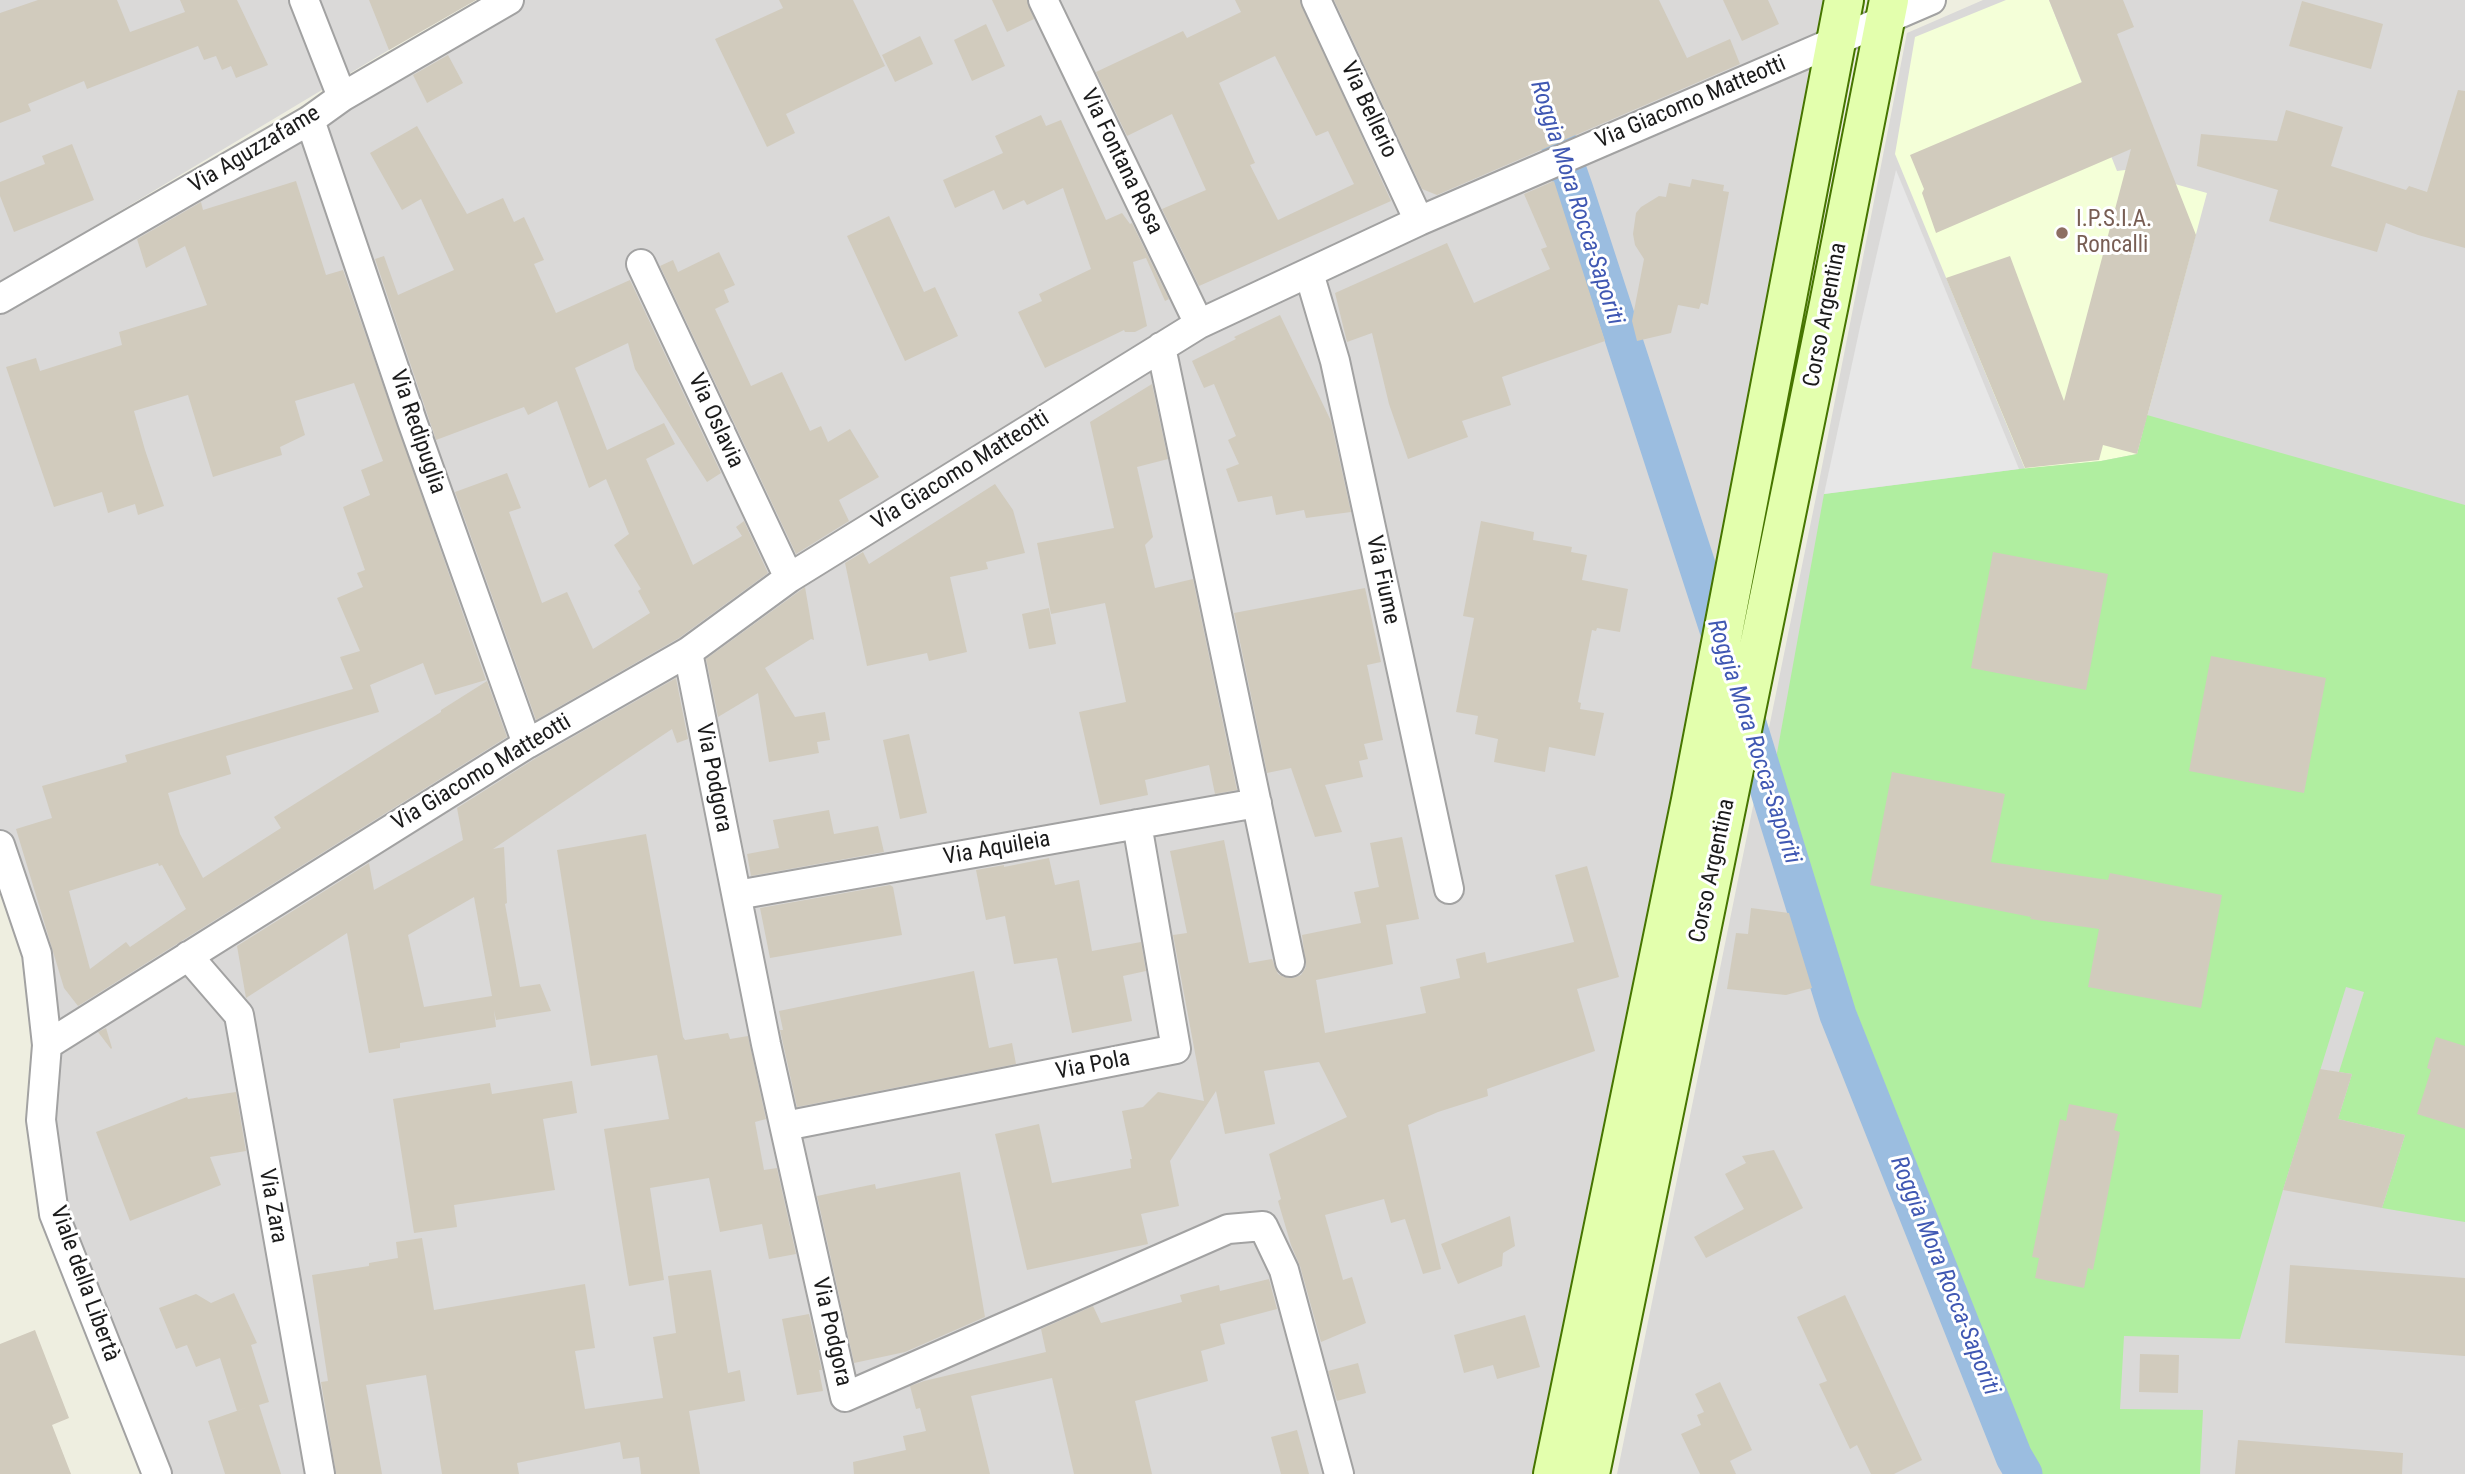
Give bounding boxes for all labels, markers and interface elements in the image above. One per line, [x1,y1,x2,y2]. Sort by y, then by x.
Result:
street label: Via Giacomo Matteotti [1592,50,1790,156]
street label: Via Bellerio [1334,58,1402,162]
water label: Roggia Mora Rocca-Saporiti [1523,77,1629,329]
street label: Via Fontana Rosa [1074,85,1168,239]
street label: Via Aguzzafame [185,100,325,200]
place label: I.P.S.I.A. Roncalli [2076,206,2152,260]
marker: I.P.S.I.A. Roncalli [2054,225,2070,241]
street label: Corso Argentina [1798,240,1854,390]
street label: Via Redipuglia [383,366,451,498]
street label: Via Oslavia [681,369,749,473]
street label: Via Giacomo Matteotti [867,405,1055,537]
street label: Via Fiume [1359,533,1405,627]
water label: Roggia Mora Rocca-Saporiti [1700,616,1806,868]
street label: Via Giacomo Matteotti [388,709,576,837]
street label: Via Podgora [689,721,737,835]
street label: Corso Argentina [1684,796,1742,946]
street label: Via Aquileia [941,826,1053,872]
street label: Via Pola [1054,1045,1132,1087]
water label: Roggia Mora Rocca-Saporiti [1883,1152,2005,1400]
street label: Via Zara [252,1167,292,1245]
street label: Viale della Libertà [43,1203,125,1365]
street label: Via Podgora [805,1275,857,1389]

